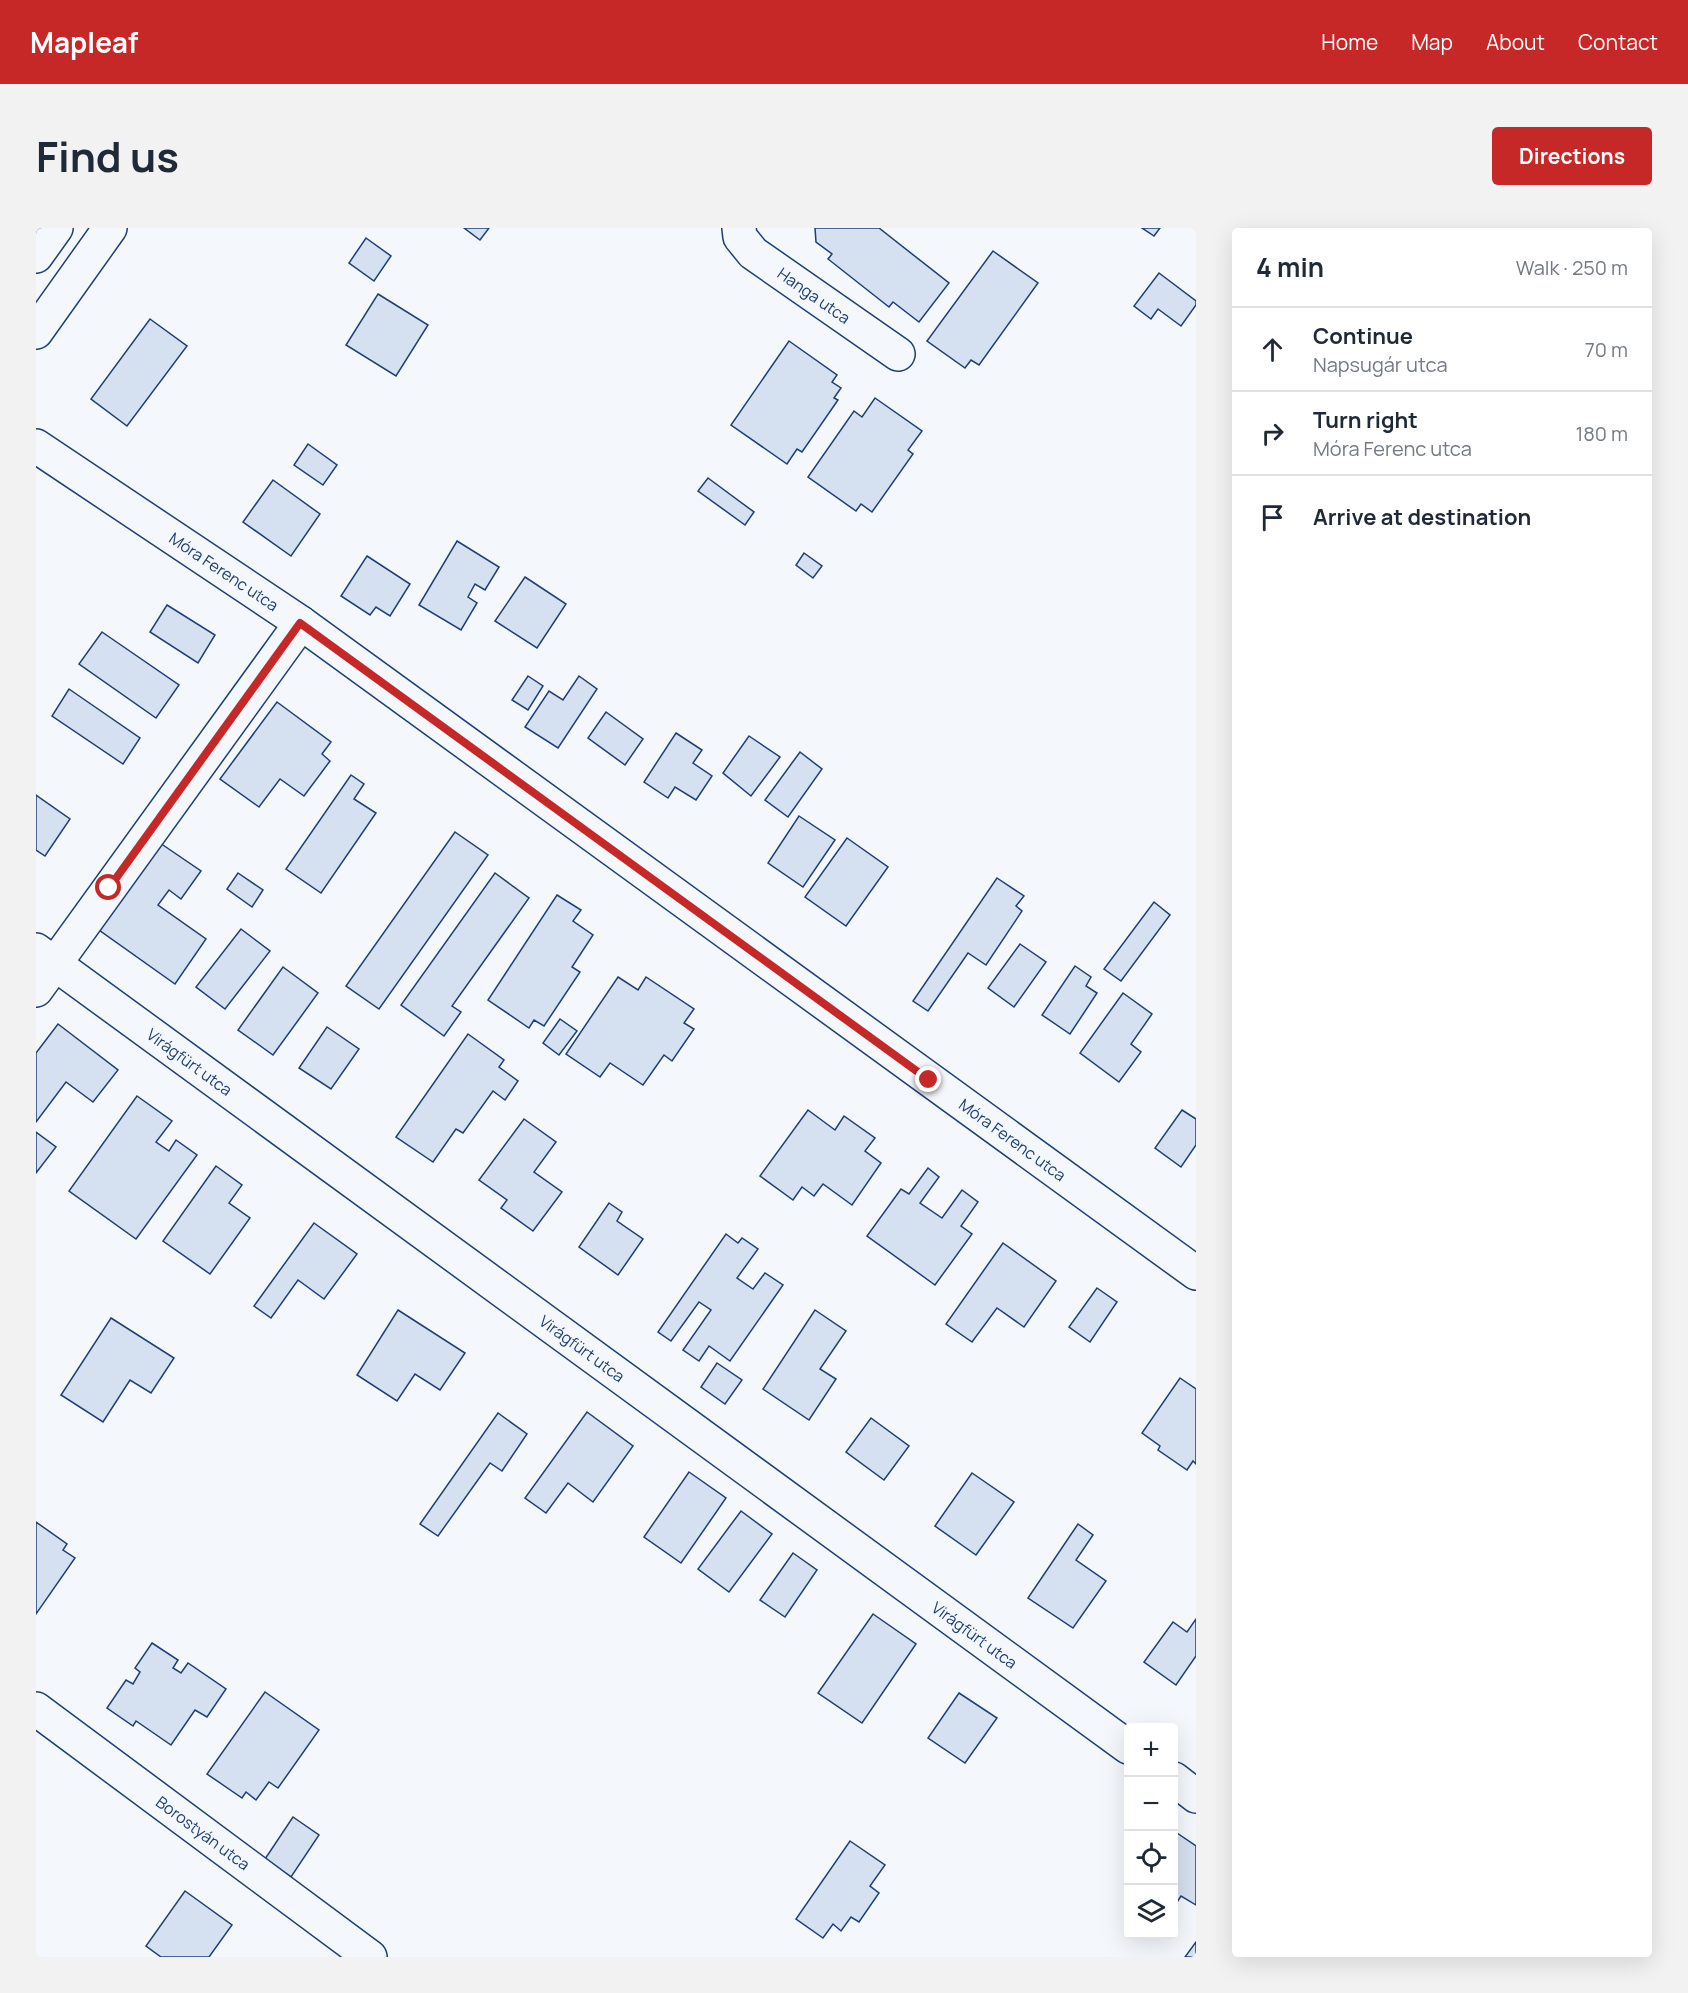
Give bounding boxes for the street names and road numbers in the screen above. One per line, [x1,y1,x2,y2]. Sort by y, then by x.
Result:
street label: Hanga utca [773,262,855,329]
street label: Móra Ferenc utca [165,527,283,616]
street label: Virágfürt utca [142,1023,237,1101]
street label: Móra Ferenc utca [955,1093,1070,1186]
street label: Virágfürt utca [535,1310,629,1387]
street label: Virágfürt utca [927,1596,1022,1674]
street label: Borostyán utca [152,1791,254,1875]

